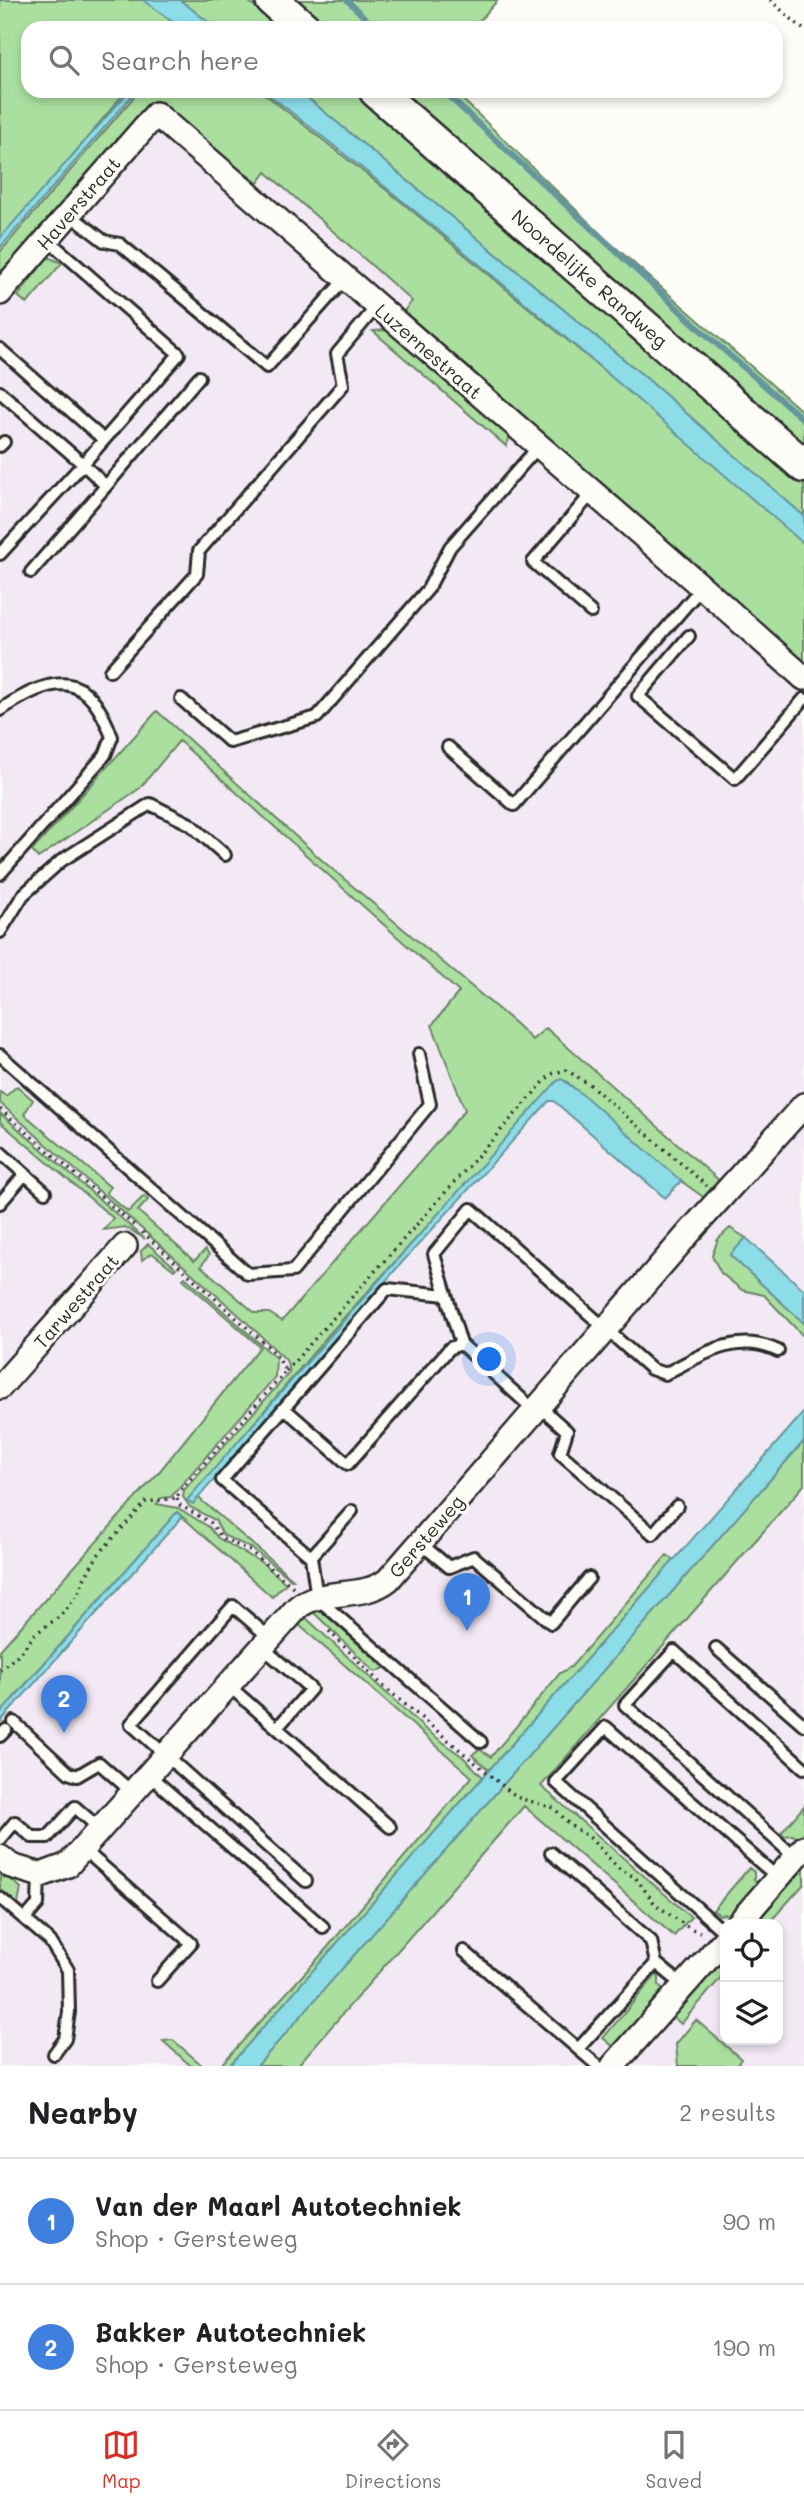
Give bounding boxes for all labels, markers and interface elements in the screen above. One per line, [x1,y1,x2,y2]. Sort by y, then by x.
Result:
search box [21,21,783,98]
icon: search [45,41,83,79]
text: Search here [101,43,259,77]
street label: Haverstraat [31,151,125,255]
street label: Noordelijke Randweg [507,203,673,353]
street label: Luzernestraat [370,298,488,404]
street label: Tarwestraat [28,1248,124,1354]
your location [472,1342,506,1376]
street label: Gersteweg [383,1489,469,1583]
pin: 1 [444,1573,490,1631]
pin: 2 [41,1675,87,1733]
map controls [720,1919,783,2045]
button: locate [720,1919,783,1982]
button: layers [720,1982,783,2045]
text: Nearby [28,2092,138,2132]
text: 2 results [679,2097,776,2127]
text: Van der Maarl Autotechniek [95,2189,461,2223]
text: 1 [46,2206,56,2236]
text: 90 m [723,2206,776,2236]
text: Shop · Gersteweg [95,2223,297,2253]
text: Bakker Autotechniek [95,2315,366,2349]
text: 2 [45,2332,57,2362]
text: 190 m [712,2332,776,2362]
text: Shop · Gersteweg [95,2349,297,2379]
tab: Map [102,2426,141,2493]
tab: Directions [345,2426,441,2493]
tab: Saved [646,2426,702,2493]

